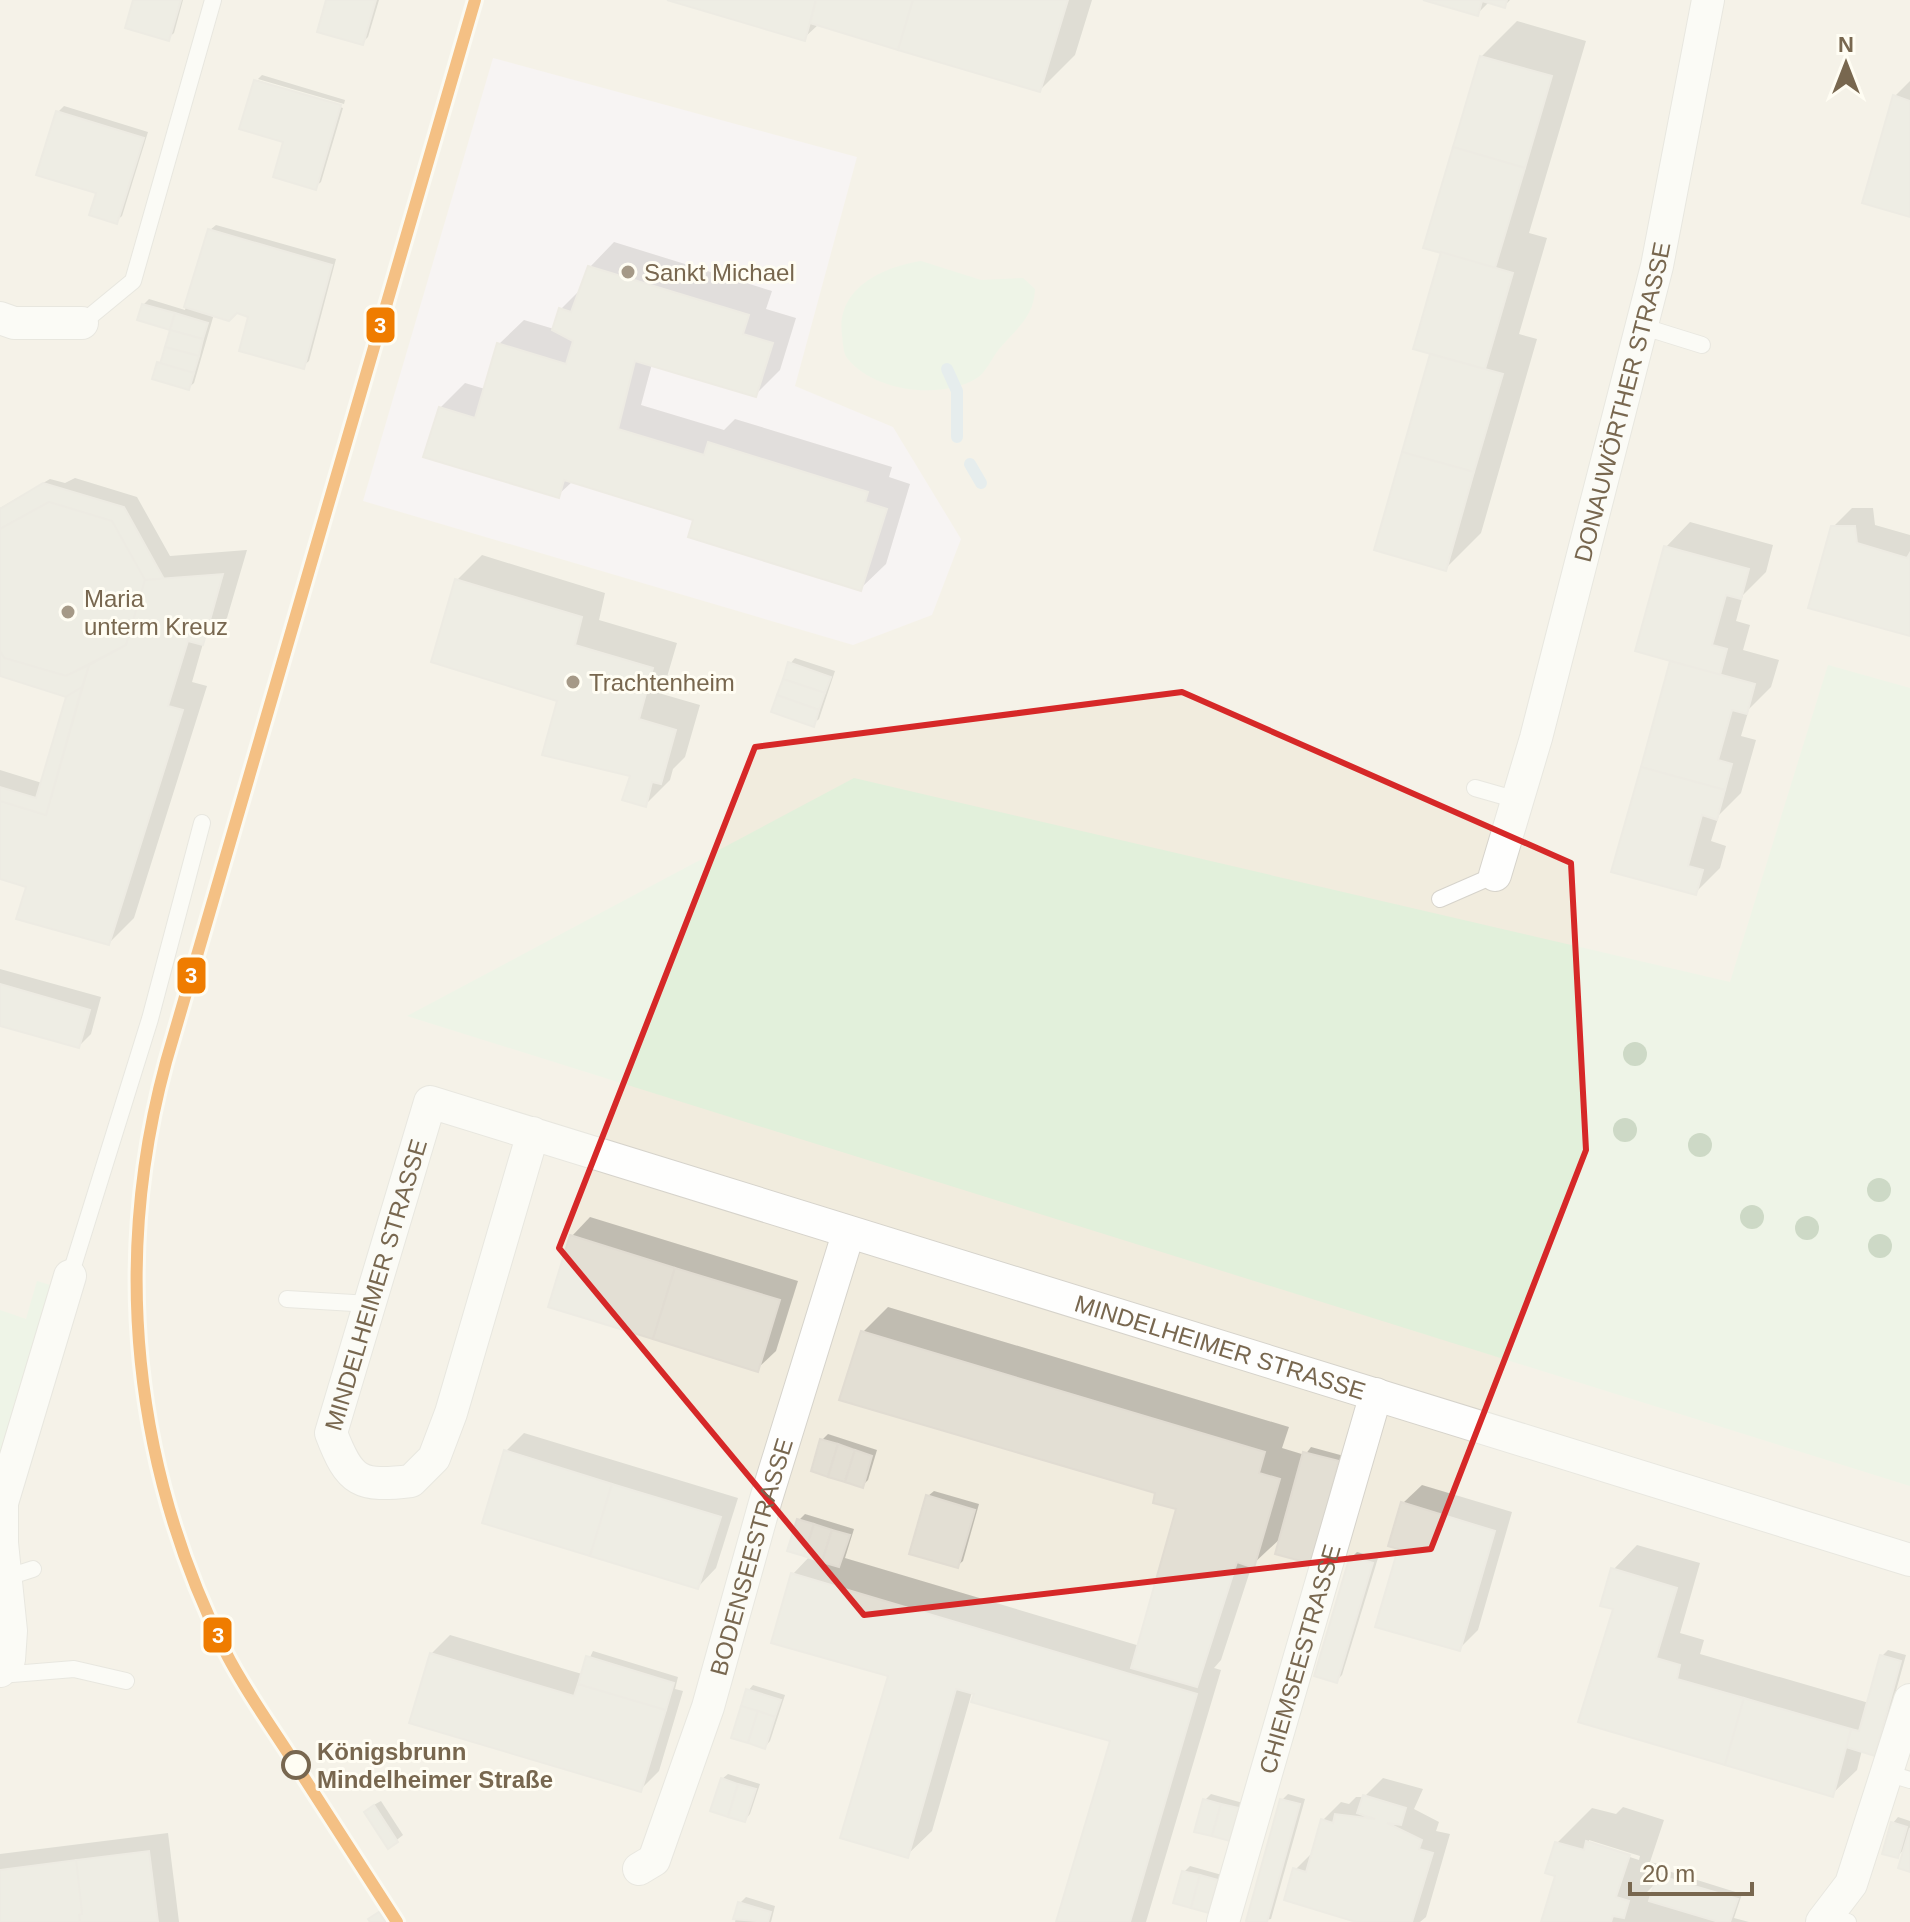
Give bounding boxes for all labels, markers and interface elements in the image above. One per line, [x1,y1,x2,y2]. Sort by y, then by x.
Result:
north arrow [1806,24,1886,104]
text: N [1838,32,1854,57]
street label: DONAUWÖRTHER STRASSE [1568,240,1675,565]
place label: Sankt Michael [644,259,795,286]
marker: Sankt Michael [619,263,637,281]
line badge: 3 [365,306,396,344]
text: 3 [374,313,386,338]
place label: Maria unterm Kreuz [84,585,228,640]
marker: Maria unterm Kreuz [59,603,77,621]
place label: Trachtenheim [589,669,735,696]
marker: Trachtenheim [564,673,582,691]
line badge: 3 [176,956,207,995]
text: 3 [185,963,197,988]
street label: MINDELHEIMER STRASSE [319,1136,432,1434]
street label: MINDELHEIMER STRASSE [1072,1289,1369,1404]
street label: BODENSEESTRASSE [704,1435,798,1678]
street label: CHIEMSEESTRASSE [1253,1541,1345,1777]
line badge: 3 [202,1616,233,1654]
text: 3 [212,1623,224,1648]
place label: Königsbrunn Mindelheimer Straße [317,1738,553,1793]
marker: Königsbrunn Mindelheimer Straße [282,1751,310,1779]
scale bar [1630,1846,1752,1896]
text: 20 m [1642,1860,1695,1887]

